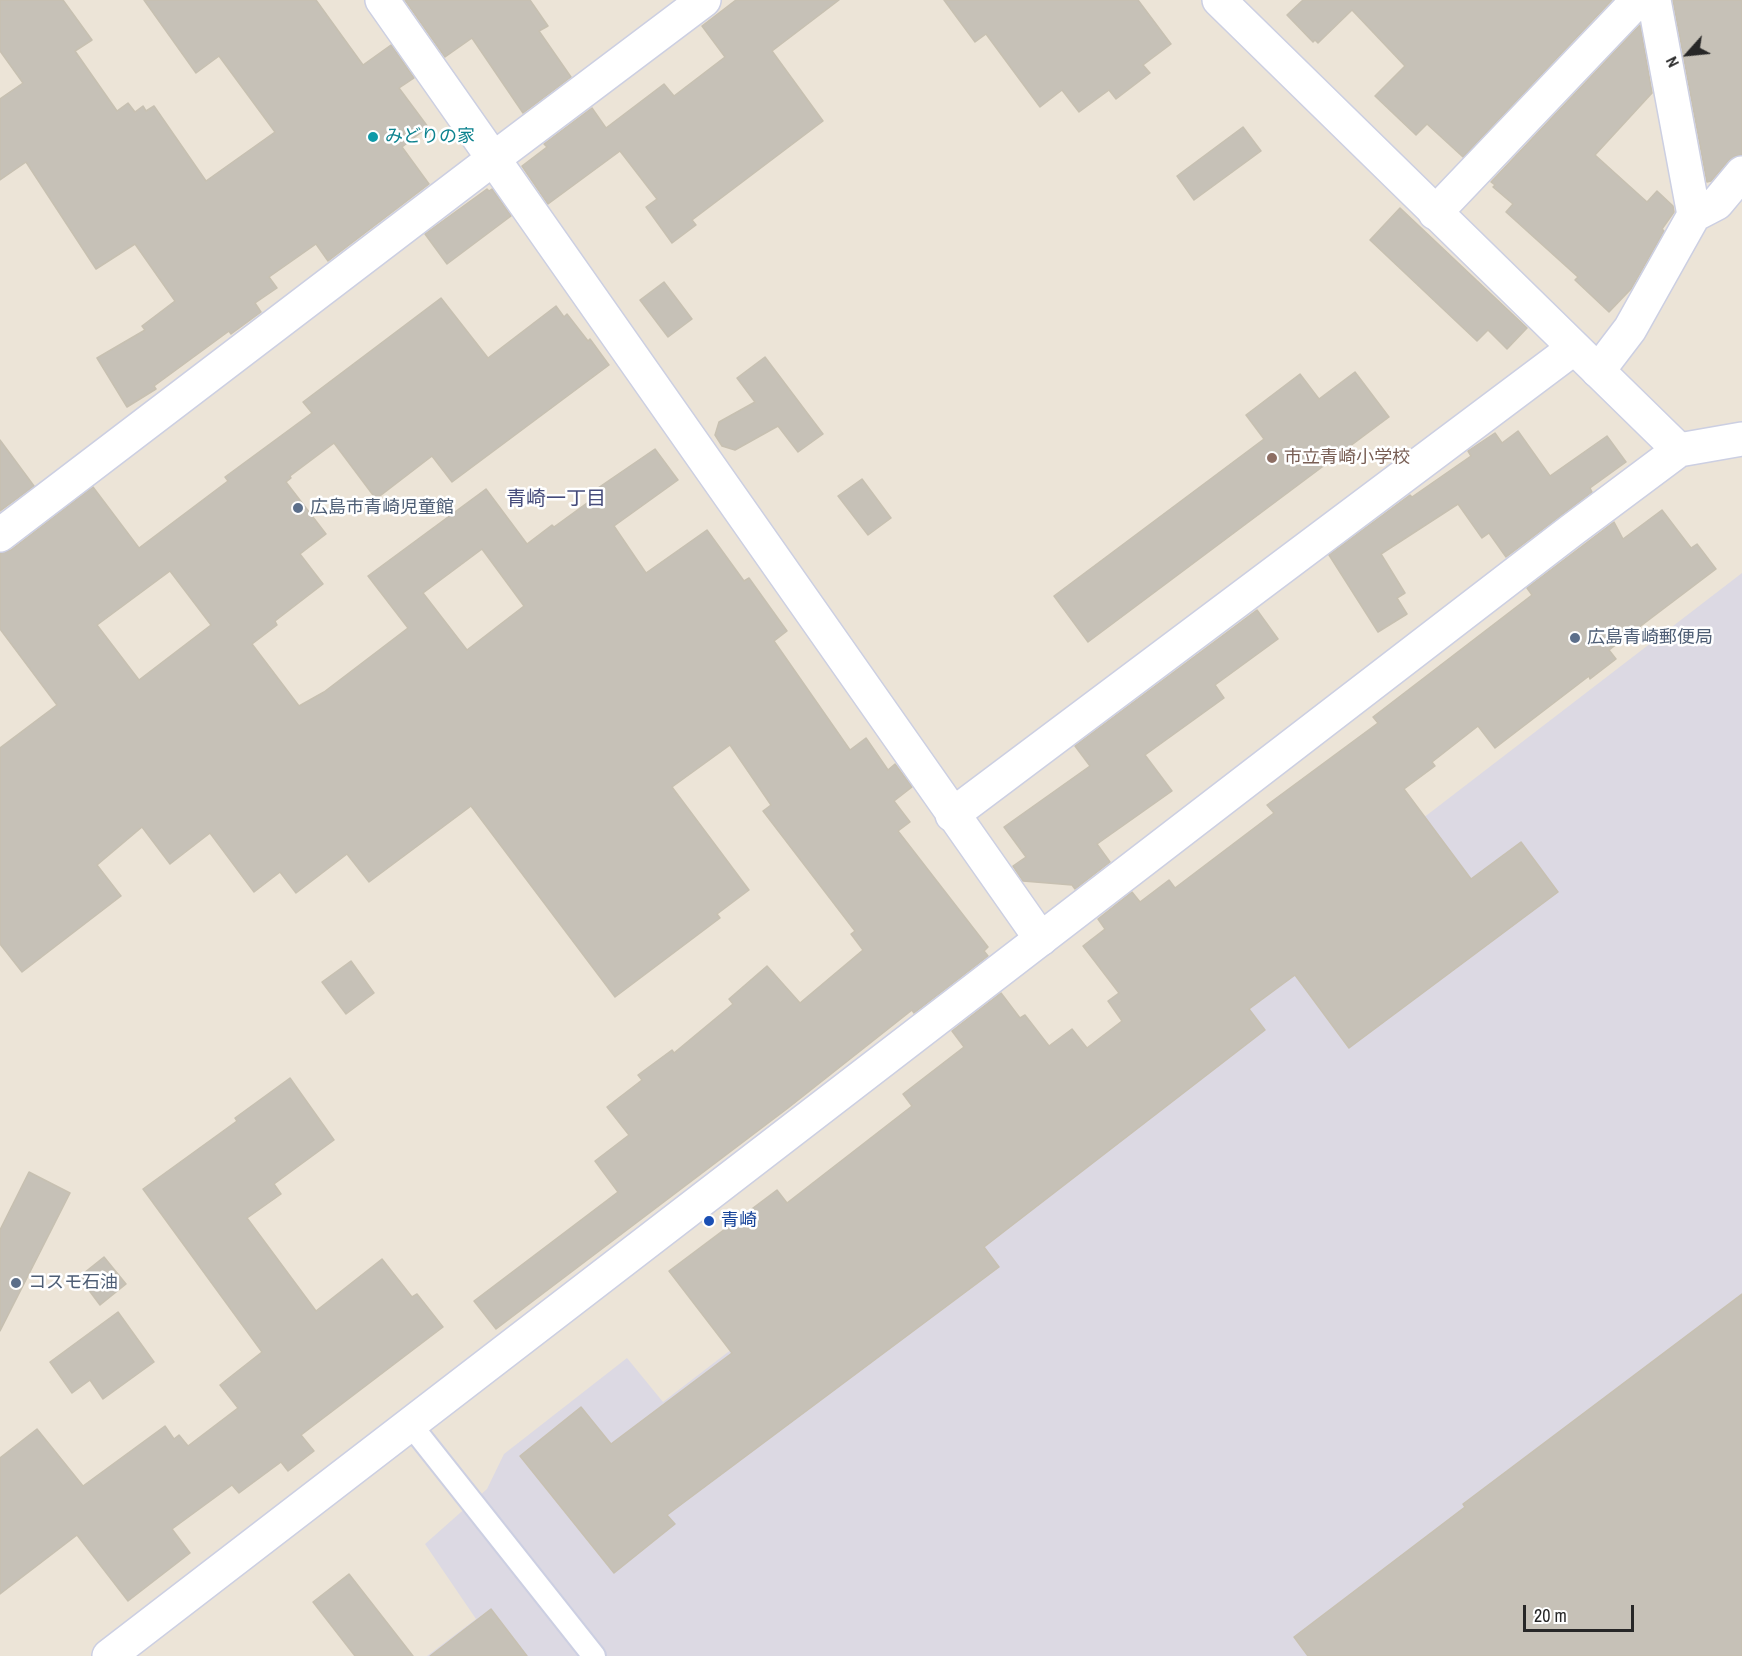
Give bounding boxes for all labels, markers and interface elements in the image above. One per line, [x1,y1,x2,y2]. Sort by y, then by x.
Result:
north arrow [1658,24,1718,84]
text: N [1660,53,1684,71]
place label: みどりの家 [385,126,475,148]
marker: みどりの家 [366,130,380,144]
place label: 市立青崎小学校 [1284,447,1410,469]
marker: 市立青崎小学校 [1265,451,1279,465]
district label: 青崎一丁目 [506,488,606,512]
place label: 広島市青崎児童館 [310,497,454,519]
marker: 広島市青崎児童館 [291,501,305,515]
place label: 広島青崎郵便局 [1587,627,1713,649]
marker: 広島青崎郵便局 [1568,631,1582,645]
place label: 青崎 [721,1210,757,1232]
marker: 青崎 [702,1214,716,1228]
place label: コスモ石油 [28,1272,118,1294]
marker: コスモ石油 [9,1276,23,1290]
scale bar [1526,1593,1637,1631]
text: 20 m [1534,1603,1567,1628]

